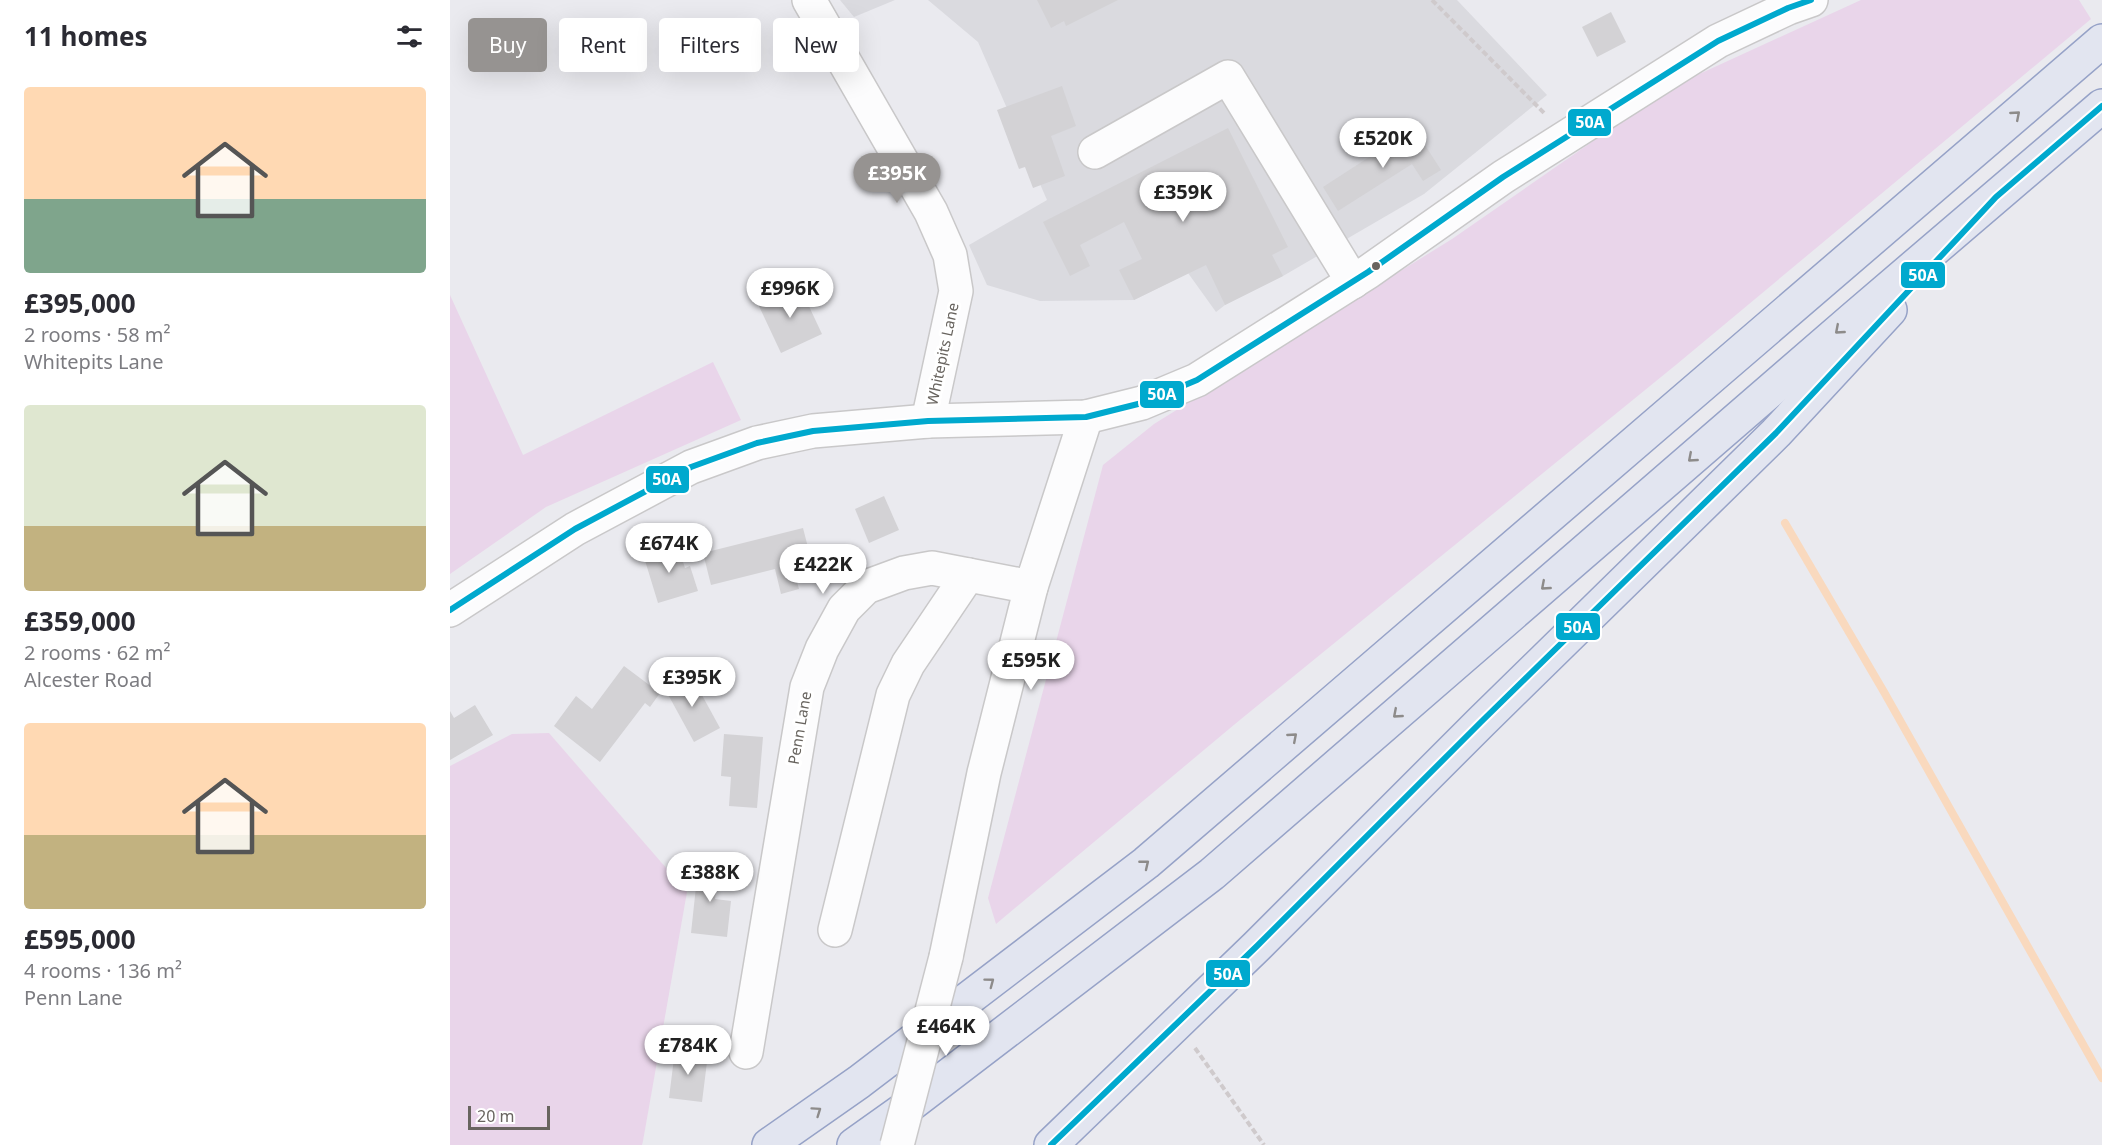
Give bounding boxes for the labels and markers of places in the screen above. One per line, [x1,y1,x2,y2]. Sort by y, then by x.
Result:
pin: £520K [1341,118,1425,169]
pin: £395K [855,153,939,204]
pin: £359K [1141,172,1225,223]
unlabelled marker [1370,260,1382,272]
pin: £996K [748,268,832,319]
pin: £674K [627,523,711,574]
pin: £422K [781,544,865,595]
pin: £595K [989,640,1073,691]
pin: £395K [650,657,734,708]
pin: £388K [668,852,752,903]
pin: £464K [904,1006,988,1057]
pin: £784K [646,1025,730,1076]

